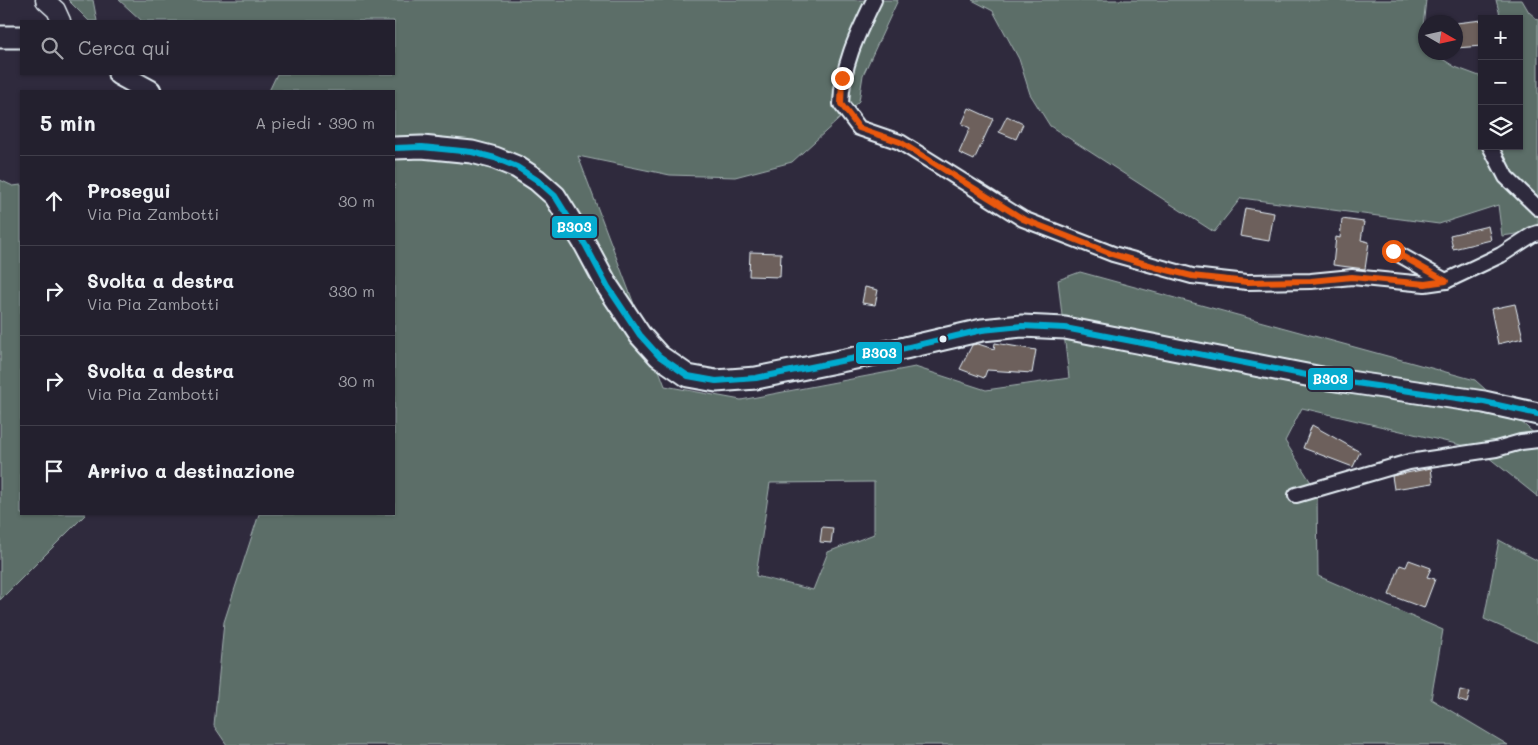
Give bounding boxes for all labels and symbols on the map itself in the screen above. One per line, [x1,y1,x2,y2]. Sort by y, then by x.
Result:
north arrow [1418,15,1463,60]
route end [831,67,854,90]
line badge: B303 [551,215,598,239]
text: B303 [556,217,592,236]
route start [1382,240,1405,263]
unlabelled marker [938,334,948,344]
line badge: B303 [855,341,903,365]
text: B303 [861,343,897,362]
line badge: B303 [1307,367,1354,391]
text: B303 [1312,369,1348,388]

